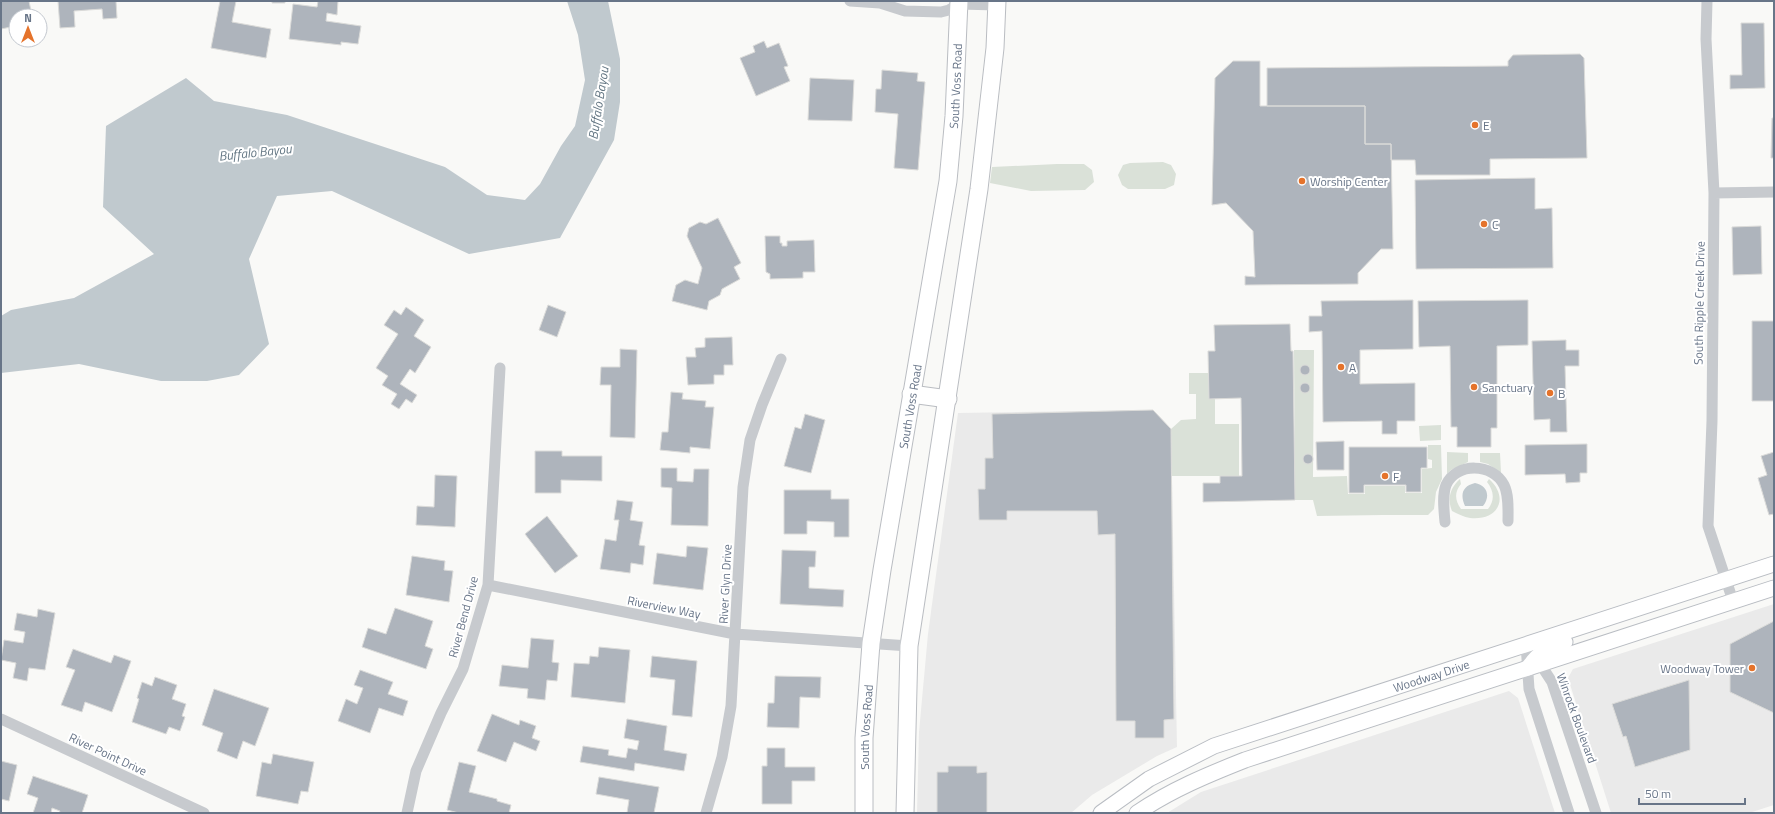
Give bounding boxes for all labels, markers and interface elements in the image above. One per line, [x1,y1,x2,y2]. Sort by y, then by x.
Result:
north arrow [8,8,48,48]
text: N [24,10,32,26]
street label: South Voss Road [943,43,967,129]
water label: Buffalo Bayou [582,64,614,141]
place label: E [1483,116,1490,135]
marker: E [1470,120,1480,130]
water label: Buffalo Bayou [218,138,294,166]
place label: Worship Center [1310,172,1388,191]
marker: Worship Center [1297,176,1307,186]
place label: C [1492,215,1499,234]
marker: C [1479,219,1489,229]
street label: South Ripple Creek Drive [1688,241,1710,365]
place label: A [1349,358,1356,377]
marker: A [1336,362,1346,372]
street label: South Voss Road [893,363,926,450]
place label: Sanctuary [1482,378,1533,397]
marker: Sanctuary [1469,382,1479,392]
place label: B [1558,384,1565,403]
marker: B [1545,388,1555,398]
place label: F [1393,467,1399,486]
marker: F [1380,471,1390,481]
street label: River Glyn Drive [713,544,737,624]
street label: River Bend Drive [443,574,483,660]
street label: Riverview Way [626,591,702,623]
street label: Woodway Drive [1390,654,1472,697]
place label: Woodway Tower [1660,659,1744,678]
marker: Woodway Tower [1747,663,1757,673]
street label: Winrock Boulevard [1552,670,1602,766]
street label: South Voss Road [855,684,877,770]
street label: River Point Drive [66,728,150,780]
scale bar [1639,780,1745,806]
text: 50 m [1645,784,1671,803]

